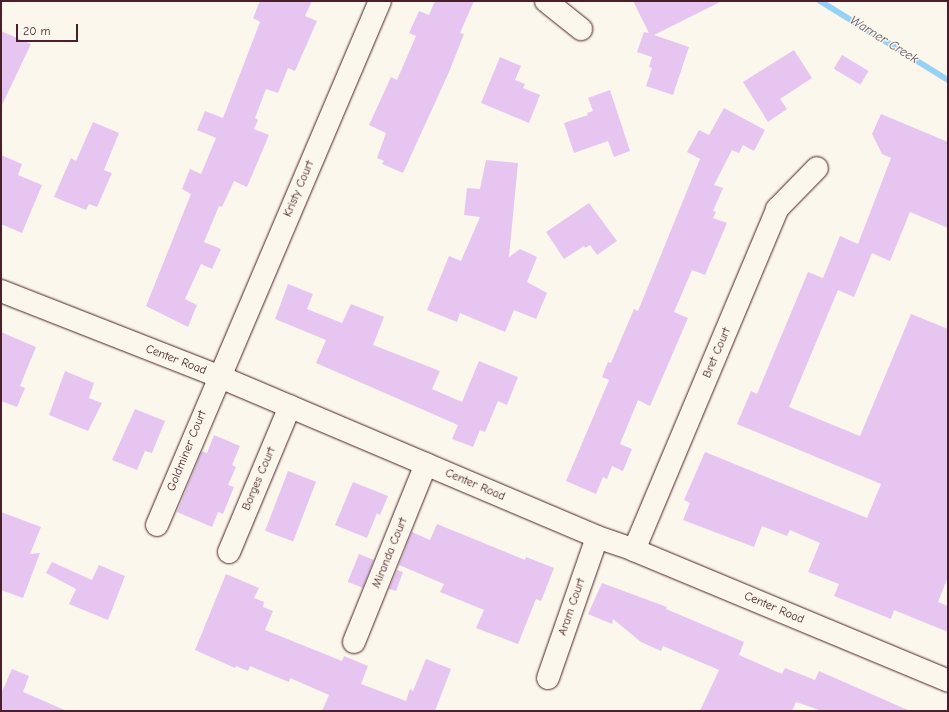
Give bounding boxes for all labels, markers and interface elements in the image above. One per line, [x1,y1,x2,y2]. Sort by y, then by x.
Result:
water label: Warner Creek [847,13,921,67]
scale bar [18,16,80,42]
text: 20 m [23,24,51,38]
street label: Kristy Court [281,159,317,219]
street label: Bret Court [700,326,734,380]
street label: Center Road [144,342,208,378]
street label: Goldminer Court [164,408,210,494]
street label: Borges Court [239,445,279,513]
street label: Center Road [443,466,507,504]
street label: Miranda Court [369,516,411,590]
street label: Aram Court [555,576,589,638]
street label: Center Road [742,589,806,627]

